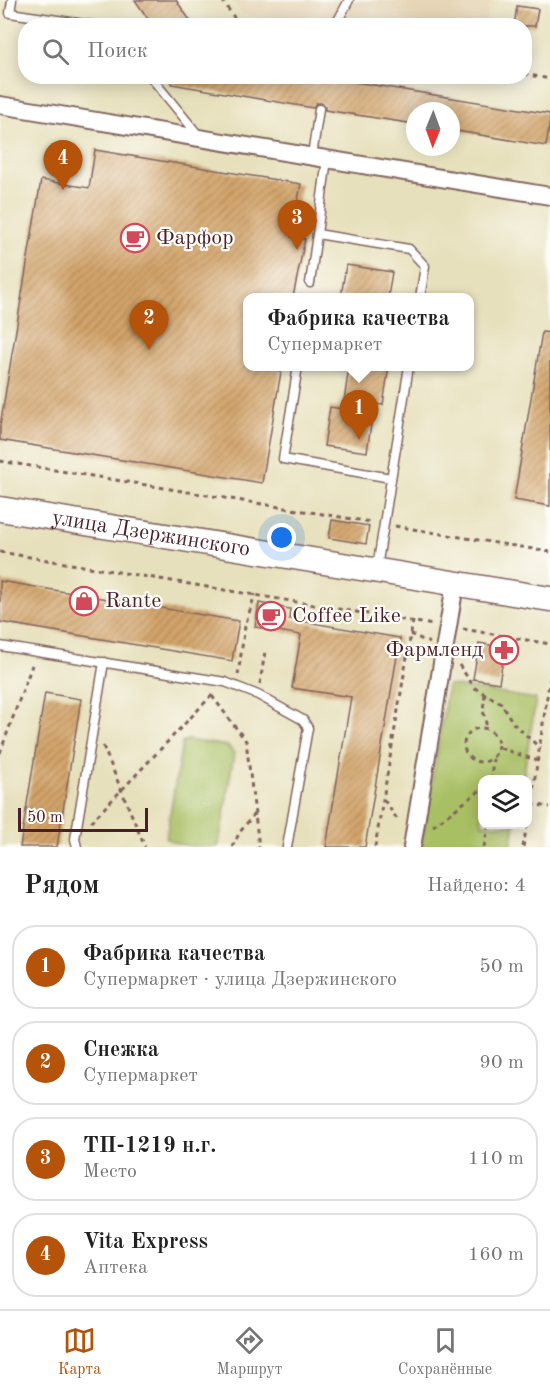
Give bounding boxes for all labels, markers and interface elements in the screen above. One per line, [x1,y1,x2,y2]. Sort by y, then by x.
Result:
search box [18,18,532,84]
icon: search [39,35,72,68]
text: Поиск [87,40,148,62]
north arrow [406,102,460,156]
pin: 4 [44,140,82,190]
pin: 3 [278,200,316,250]
cafe icon: Фарфор [119,222,151,254]
place label: Фарфор [156,227,234,249]
popup [243,293,474,371]
pin: 2 [130,300,168,350]
text: Фабрика качества [267,308,450,330]
text: Супермаркет [267,335,382,355]
pin: 1 [340,390,378,440]
street label: улица Дзержинского [50,507,252,561]
your location [267,523,296,552]
shop icon: Rante [68,585,100,617]
place label: Rante [105,590,161,612]
cafe icon: Coffee Like [255,600,287,632]
place label: Coffee Like [292,605,401,627]
pharmacy icon: Фармленд [488,634,520,666]
place label: Фармленд [386,639,483,661]
map controls [478,775,532,829]
button: layers [478,775,532,829]
scale bar [18,805,148,832]
text: 50 m [27,810,63,826]
text: Рядом [24,873,99,899]
text: Найдено: 4 [427,876,526,896]
text: Фабрика качества [83,943,265,965]
text: 1 [40,957,51,977]
text: 50 m [479,957,524,977]
text: Супермаркет · улица Дзержинского [83,970,397,990]
text: Снежка [83,1039,159,1061]
text: 2 [40,1053,51,1073]
text: 90 m [479,1053,524,1073]
text: Супермаркет [83,1066,198,1086]
text: ТП-1219 н.г. [83,1135,216,1157]
text: 3 [40,1149,51,1169]
text: 110 m [468,1149,524,1169]
text: Место [83,1162,137,1182]
text: Vita Express [83,1231,208,1253]
text: 4 [40,1245,51,1265]
text: 160 m [468,1245,524,1265]
text: Аптека [83,1258,148,1278]
tab: Карта [58,1324,101,1380]
tab: Маршрут [217,1324,282,1380]
tab: Сохранённые [398,1324,492,1380]

